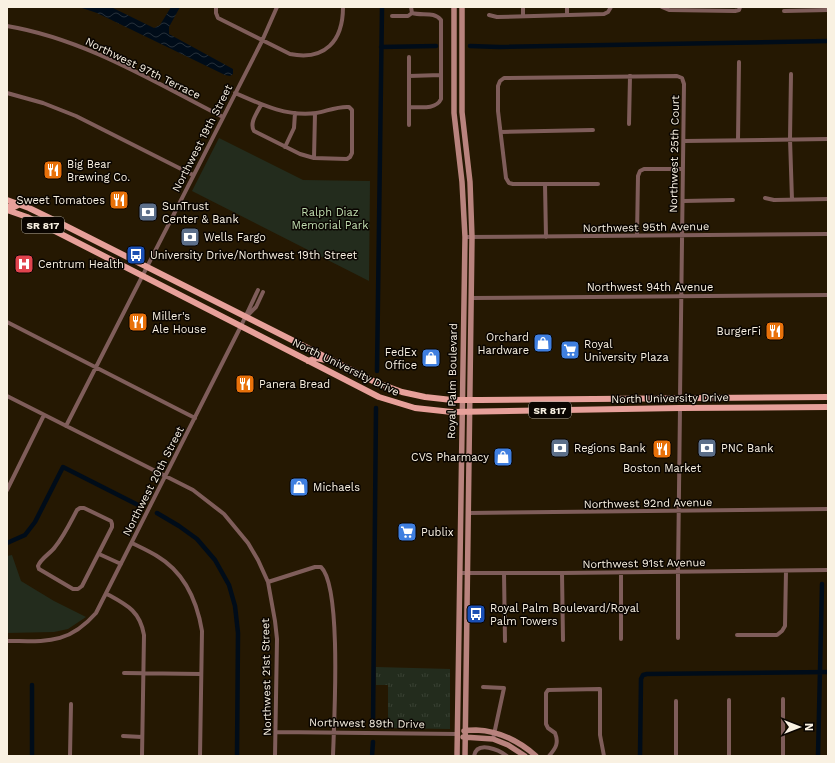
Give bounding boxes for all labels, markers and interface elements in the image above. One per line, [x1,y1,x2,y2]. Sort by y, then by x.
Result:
street label: Northwest 97th Terrace [83,35,203,102]
street label: Northwest 19th Street [170,82,235,194]
street label: Northwest 25th Court [667,95,682,213]
place label: Big Bear Brewing Co. [67,158,130,184]
restaurant icon: Big Bear Brewing Co. [42,159,64,181]
restaurant icon: Sweet Tomatoes [108,189,130,211]
place label: Sweet Tomatoes [16,194,105,207]
place label: SunTrust Center & Bank [162,200,239,226]
bank icon: SunTrust Center & Bank [137,201,159,223]
park label: Ralph Diaz Memorial Park [292,206,368,232]
road number: SR 817 [22,217,64,233]
street label: Northwest 95th Avenue [583,220,709,235]
bank icon: Wells Fargo [179,226,201,248]
place label: Wells Fargo [204,231,266,244]
bus stop icon: University Drive/Northwest 19th Street [125,244,147,266]
place label: University Drive/Northwest 19th Street [150,249,358,262]
hospital icon: Centrum Health [13,253,35,275]
place label: Centrum Health [38,258,124,271]
street label: Northwest 94th Avenue [587,281,713,294]
place label: Miller's Ale House [152,310,206,336]
restaurant icon: Miller's Ale House [127,311,149,333]
restaurant icon: BurgerFi [764,320,786,342]
street label: Royal Palm Boulevard [445,323,460,439]
place label: BurgerFi [717,325,761,338]
place label: Orchard Hardware [478,331,529,357]
shop icon: Orchard Hardware [532,332,554,354]
street label: North University Drive [290,336,401,399]
place label: Royal University Plaza [584,338,669,364]
supermarket icon: Royal University Plaza [559,339,581,361]
place label: FedEx Office [385,346,417,372]
shop icon: FedEx Office [420,347,442,369]
restaurant icon: Panera Bread [234,373,256,395]
place label: Panera Bread [259,378,330,391]
street label: North University Drive [611,391,729,406]
road number: SR 817 [529,402,571,418]
street label: Northwest 20th Street [120,424,187,538]
bank icon: Regions Bank [549,437,571,459]
bank icon: PNC Bank [696,437,718,459]
restaurant icon: Boston Market [651,438,673,460]
place label: Regions Bank [574,442,646,455]
place label: PNC Bank [721,442,774,455]
shop icon: CVS Pharmacy [492,446,514,468]
place label: CVS Pharmacy [411,451,489,464]
place label: Boston Market [623,462,701,475]
shop icon: Michaels [288,476,310,498]
place label: Michaels [313,481,360,494]
street label: Northwest 92nd Avenue [584,496,712,511]
supermarket icon: Publix [396,521,418,543]
place label: Publix [421,526,454,539]
street label: Northwest 91st Avenue [582,556,706,571]
place label: Royal Palm Boulevard/Royal Palm Towers [490,602,640,628]
bus stop icon: Royal Palm Boulevard/Royal Palm Towers [465,603,487,625]
street label: Northwest 21st Street [259,618,274,736]
north arrow [779,707,819,747]
street label: Northwest 89th Drive [309,716,425,731]
text: N [802,723,815,731]

